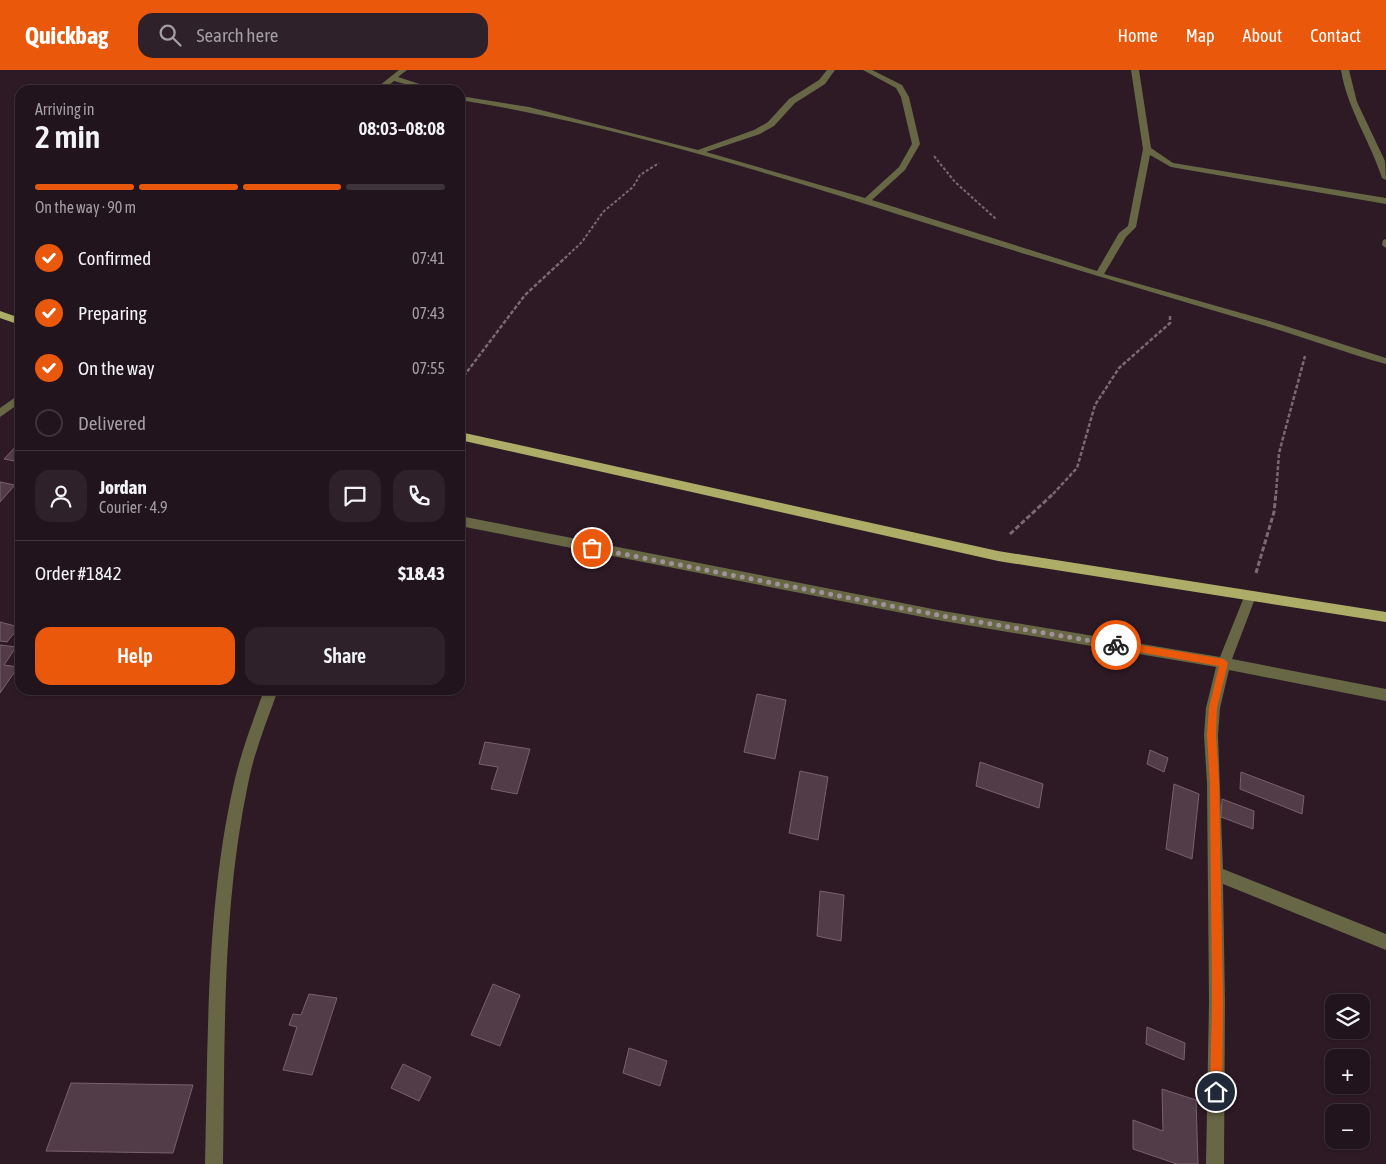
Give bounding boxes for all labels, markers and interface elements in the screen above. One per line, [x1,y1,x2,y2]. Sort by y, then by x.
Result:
search box [138,13,488,58]
icon: search [156,21,184,49]
text: Quickbag [25,22,108,49]
text: Search here [196,24,278,46]
text: Home [1118,25,1158,46]
text: Map [1186,25,1215,46]
text: About [1243,25,1282,46]
text: Contact [1310,25,1361,46]
text: Arriving in [35,100,95,118]
text: 08:03–08:08 [358,117,445,139]
text: 2 min [35,118,100,155]
text: On the way · 90 m [35,198,136,216]
icon: check [35,244,63,272]
text: Confirmed [78,247,151,269]
text: 07:41 [412,249,445,267]
icon: check [35,299,63,327]
text: Preparing [78,302,147,324]
text: 07:43 [412,304,445,322]
icon: check [35,354,63,382]
text: On the way [78,357,155,379]
text: 07:55 [412,359,445,377]
text: Delivered [78,412,146,434]
button: person [35,470,87,522]
button: chat [329,470,381,522]
button: phone [393,470,445,522]
text: Jordan [99,476,147,498]
text: Courier · 4.9 [99,498,168,516]
pin [571,527,613,569]
icon: bag [578,534,606,562]
text: Order #1842 [35,562,122,584]
text: $18.43 [398,562,445,584]
courier [1091,620,1141,670]
button: Help [35,627,235,685]
button: Share [245,627,445,685]
icon: bike [1102,631,1130,659]
map controls [1325,994,1370,1149]
button: layers [1325,994,1370,1039]
button: + [1325,1049,1370,1094]
pin [1195,1071,1237,1113]
icon: home [1202,1078,1230,1106]
button: − [1325,1104,1370,1149]

